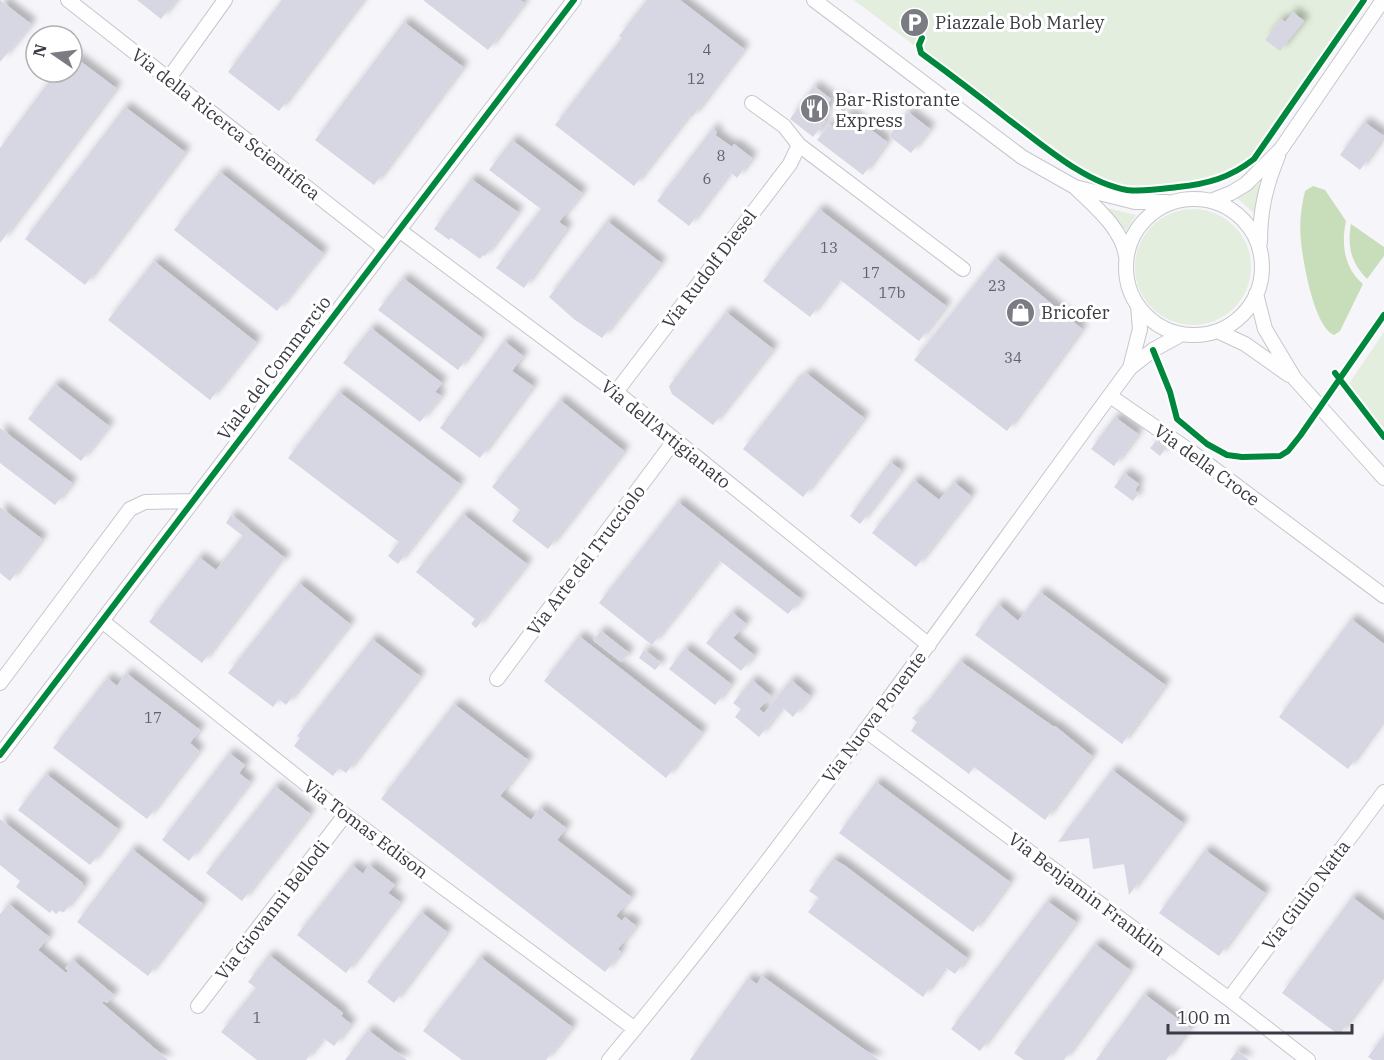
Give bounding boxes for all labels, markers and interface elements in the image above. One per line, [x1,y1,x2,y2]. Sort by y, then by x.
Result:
parking icon: Piazzale Bob Marley [898,6,930,38]
place label: Piazzale Bob Marley [935,11,1105,34]
north arrow [24,24,84,84]
house number: 4 [702,40,712,59]
text: N [28,42,51,59]
street label: Via della Ricerca Scientifica [127,43,325,205]
house number: 12 [687,69,705,88]
place label: Bar-Ristorante Express [835,88,960,132]
restaurant icon: Bar-Ristorante Express [798,93,830,125]
house number: 8 [716,146,726,165]
house number: 6 [702,169,712,188]
street label: Via Rudolf Diesel [657,205,761,333]
house number: 13 [820,238,838,257]
house number: 17 [862,263,880,282]
house number: 23 [988,276,1006,295]
house number: 17b [879,283,906,302]
street label: Viale del Commercio [212,291,336,445]
shop icon: Bricofer [1004,296,1036,328]
place label: Bricofer [1041,301,1110,324]
house number: 34 [1004,348,1022,367]
street label: Via dell'Artigianato [596,374,736,494]
street label: Via della Croce [1150,419,1264,511]
street label: Via Arte del Trucciolo [522,480,650,640]
street label: Via Nuova Ponente [817,646,931,788]
house number: 17 [144,708,162,727]
street label: Via Tomas Edison [299,774,433,884]
street label: Via Benjamin Franklin [1004,827,1170,961]
street label: Via Giovanni Bellodi [210,835,334,985]
street label: Via Giulio Natta [1257,835,1355,955]
scale bar [1168,997,1352,1035]
text: 100 m [1177,1006,1231,1029]
house number: 1 [252,1008,262,1027]

